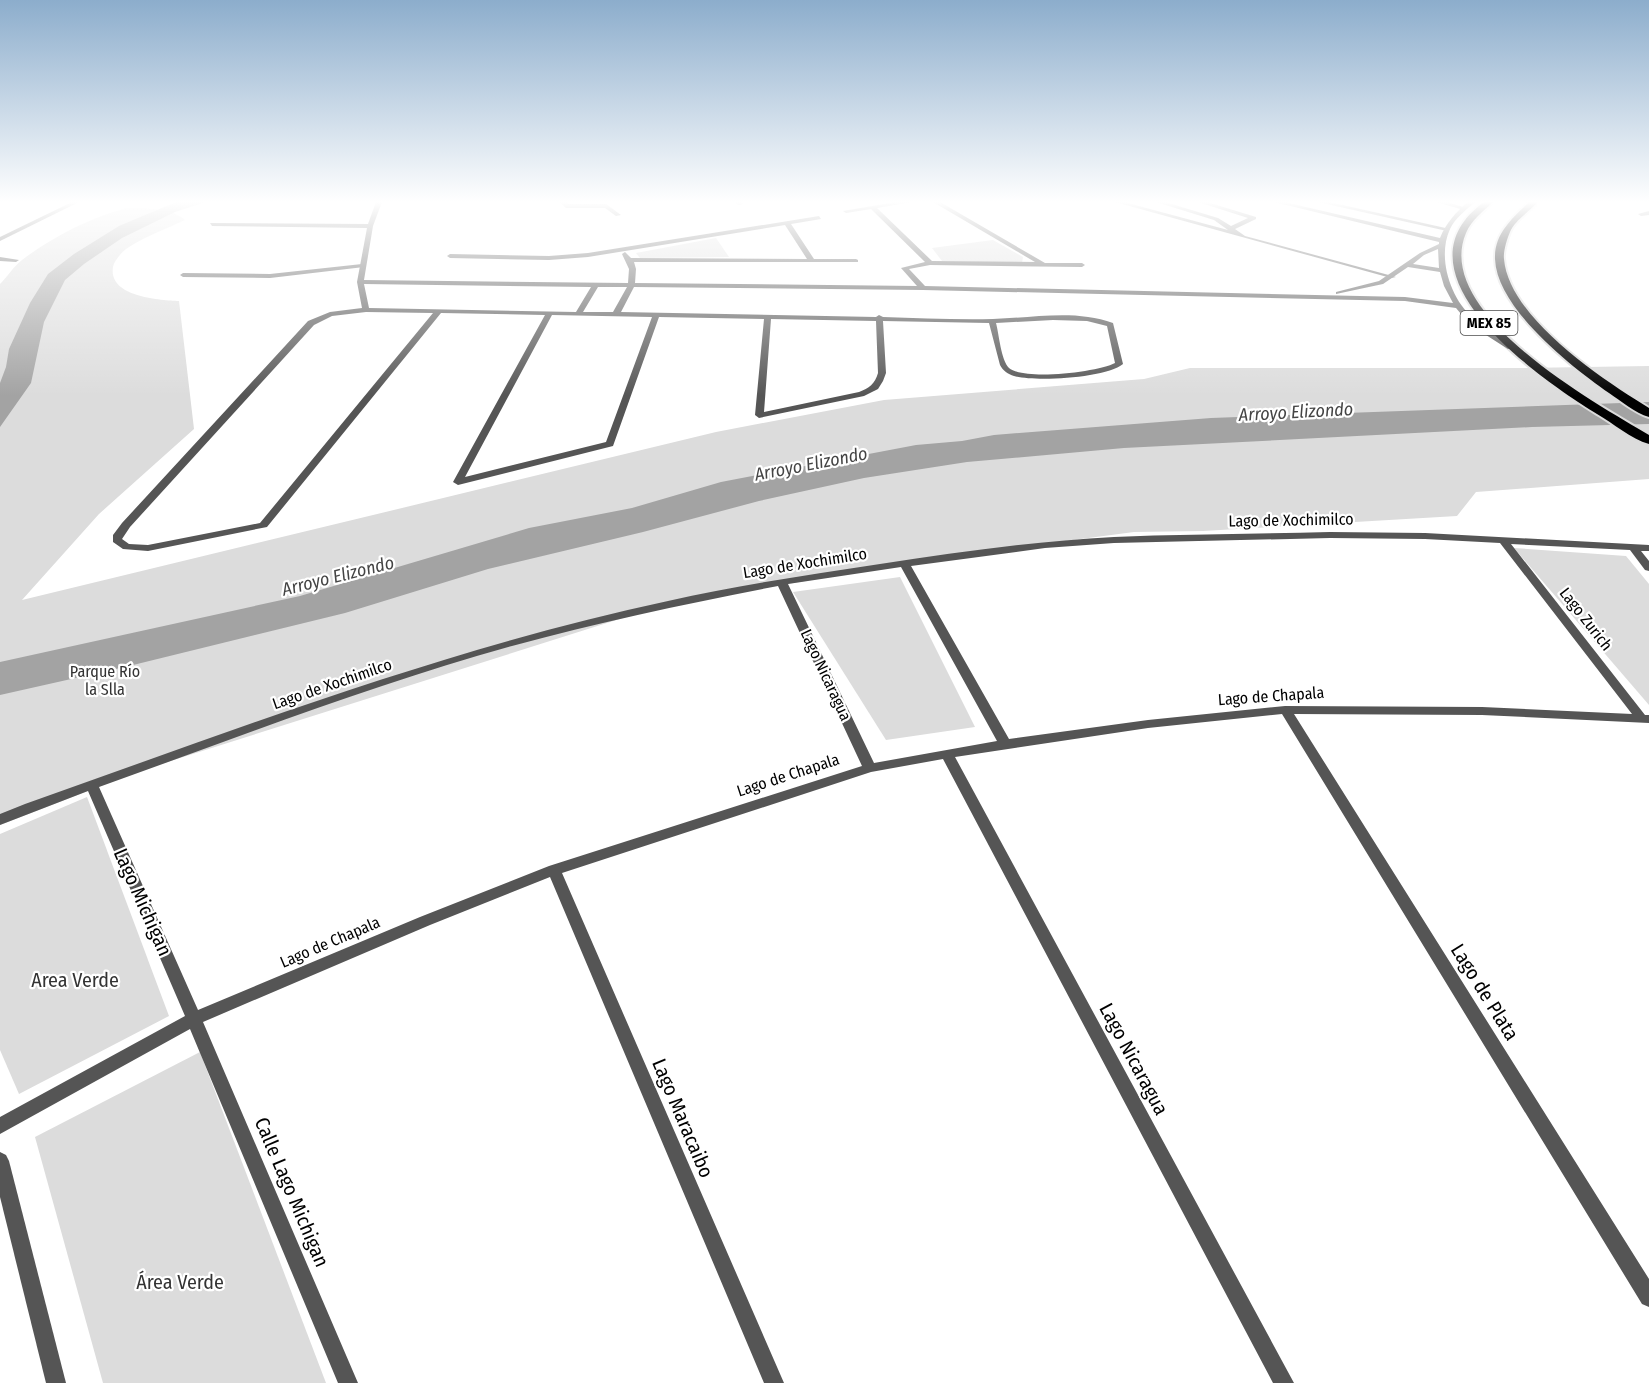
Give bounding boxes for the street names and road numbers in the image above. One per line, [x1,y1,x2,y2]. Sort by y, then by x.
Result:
road number: MEX 85 [1460,311,1518,335]
street label: Lago de Xochimilco [1228,509,1354,531]
street label: Lago de Xochimilco [742,544,868,582]
street label: Lago Zurich [1556,584,1616,654]
street label: Lago Nicaragua [797,626,856,724]
street label: Lago de Xochimilco [270,655,394,713]
street label: Lago de Chapala [1217,683,1325,709]
street label: Lago de Chapala [734,749,842,801]
street label: Lago Michigan [109,844,177,960]
street label: Lago de Chapala [277,912,383,972]
street label: Lago de Plata [1446,939,1524,1045]
street label: Lago Nicaragua [1094,999,1174,1119]
street label: Lago Maracaibo [647,1055,719,1181]
street label: Calle Lago Michigan [250,1114,334,1270]

